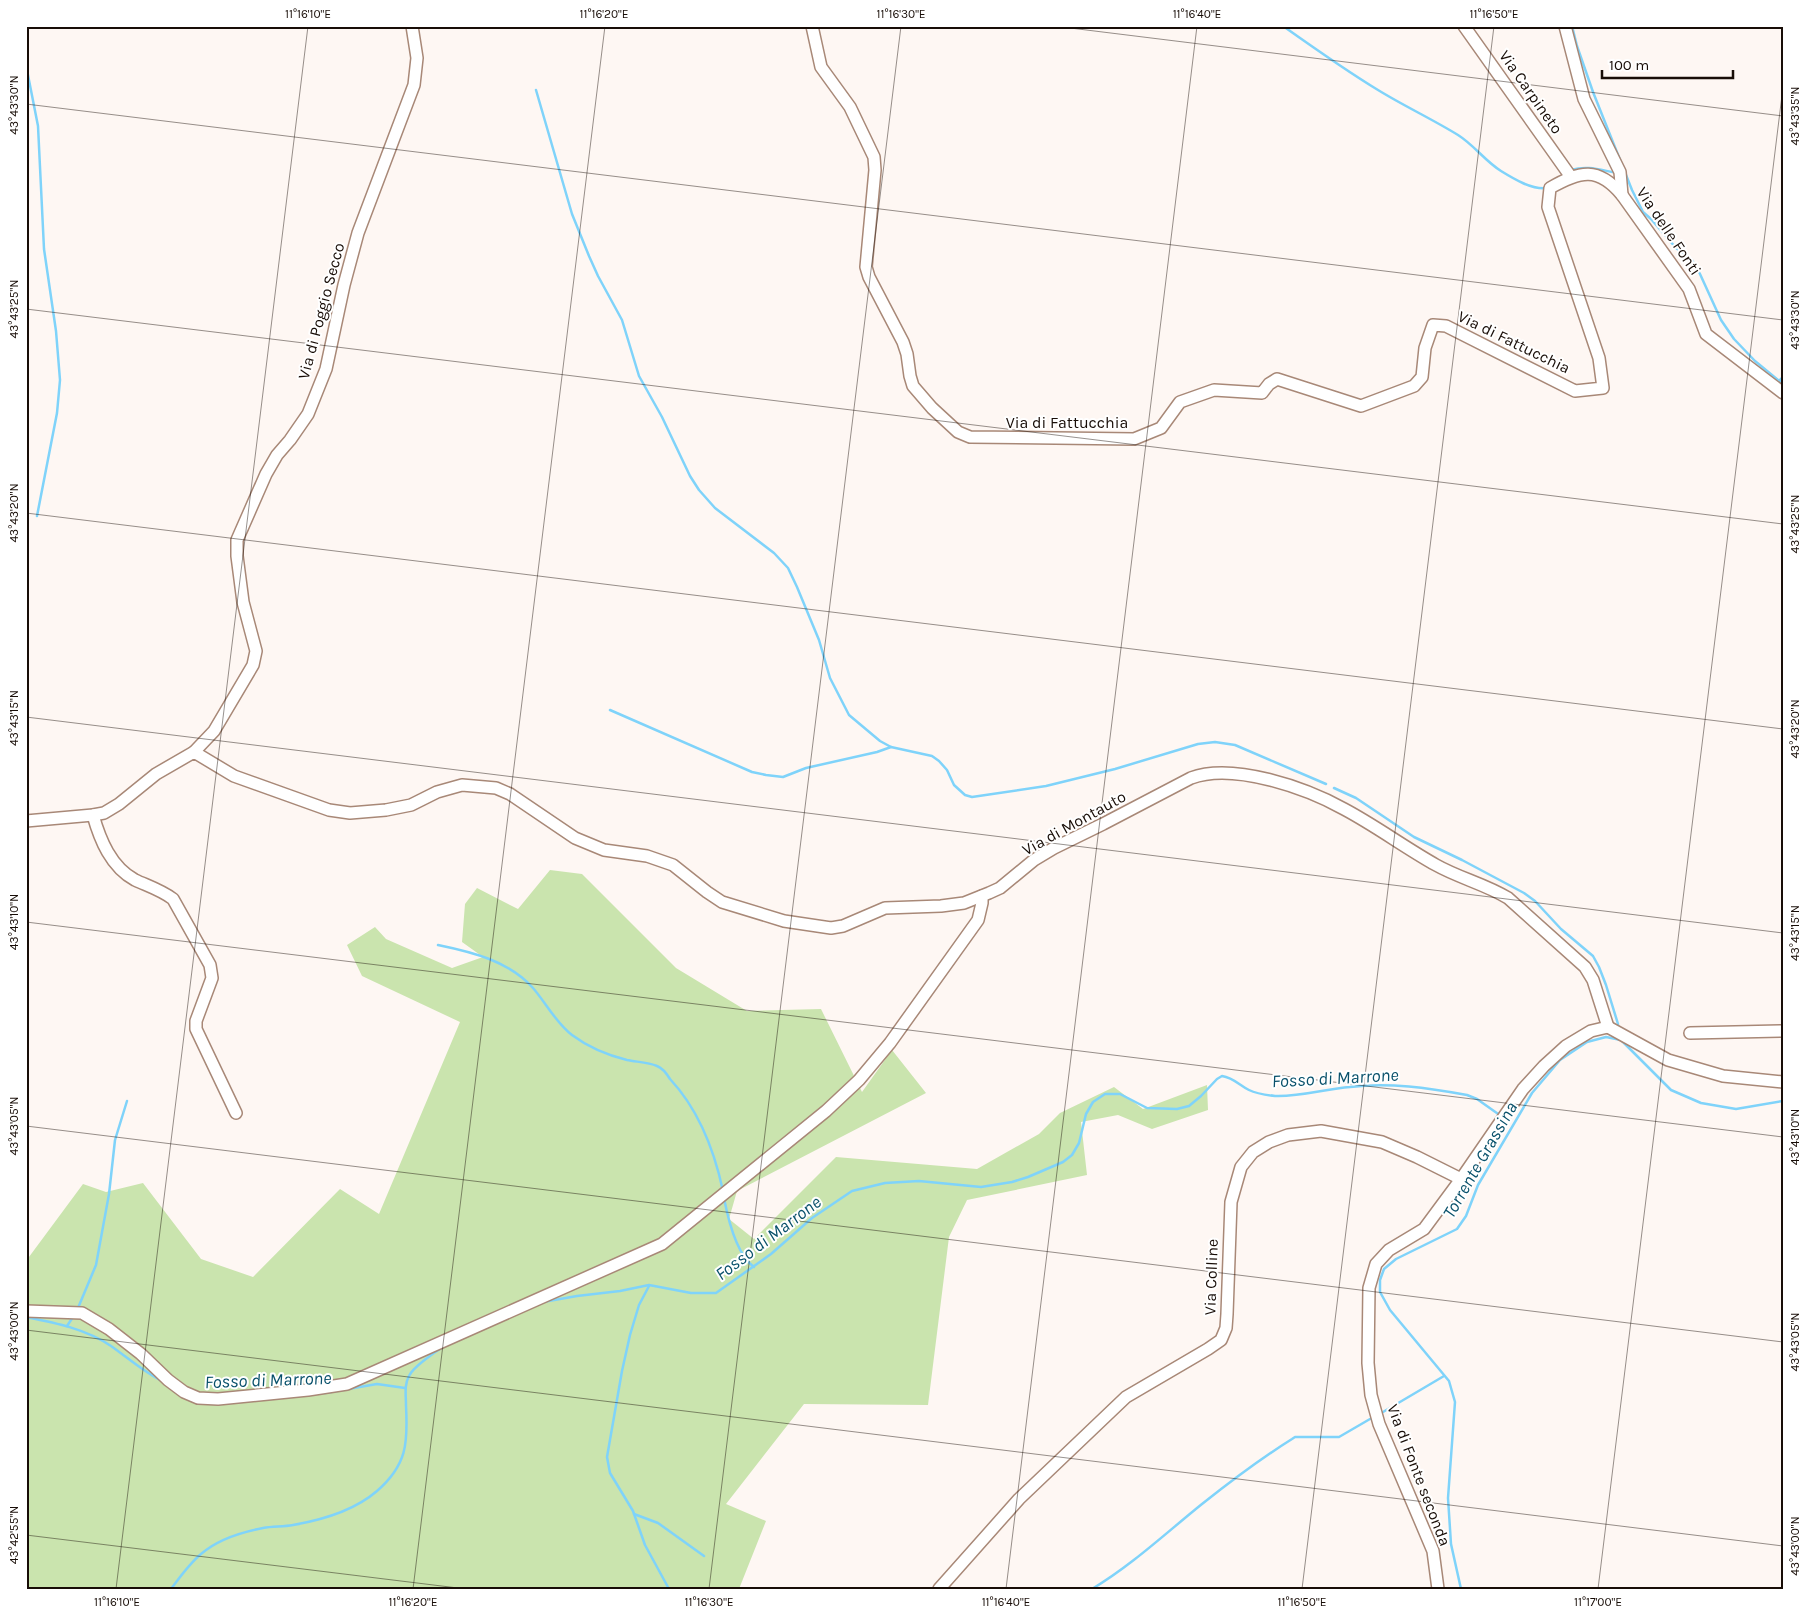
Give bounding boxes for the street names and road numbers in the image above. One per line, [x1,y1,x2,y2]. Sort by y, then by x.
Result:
street label: Via Carpineto [1495,47,1567,137]
street label: Via delle Fonti [1633,183,1705,279]
street label: Via di Poggio Secco [294,241,348,381]
street label: Via di Fattucchia [1455,307,1573,377]
street label: Via di Fattucchia [1006,413,1128,432]
street label: Via di Montauto [1019,787,1129,859]
street label: Via Colline [1200,1238,1222,1316]
street label: Via di Fonte seconda [1383,1401,1455,1549]

